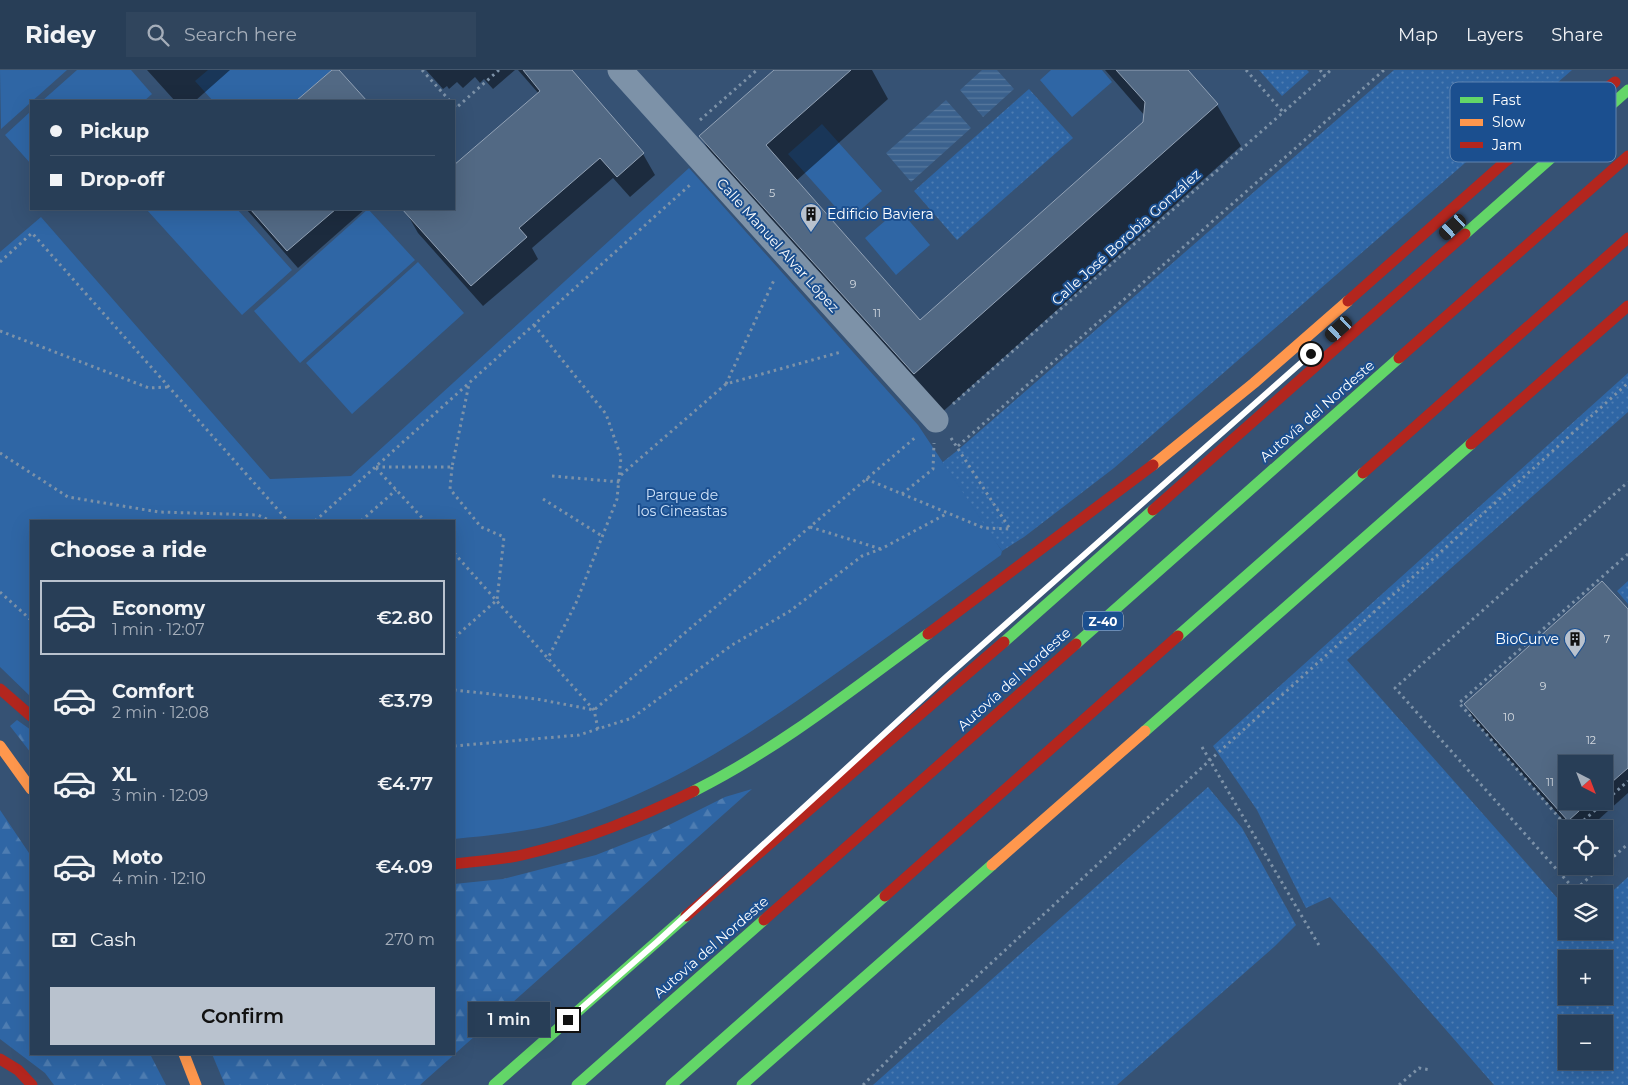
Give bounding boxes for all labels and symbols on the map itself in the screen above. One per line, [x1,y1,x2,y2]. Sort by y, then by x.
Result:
legend [1450,82,1616,162]
text: Fast [1492,91,1522,109]
text: Slow [1492,113,1526,131]
text: Jam [1491,136,1522,154]
street label: Calle José Borobia González [1048,165,1204,309]
street label: Calle Manuel Alvar López [713,174,843,316]
house number: 5 [769,186,775,200]
building icon: Edificio Baviera [799,202,823,233]
place label: Edificio Baviera [827,205,934,223]
car [1436,211,1469,243]
house number: 9 [850,277,857,291]
house number: 11 [873,306,881,320]
car [1322,313,1355,345]
route start [1300,343,1322,365]
street label: Autovía del Nordeste [1256,356,1378,466]
park label: Parque de los Cineastas [637,486,727,520]
road number: Z-40 [1083,612,1123,630]
street label: Autovía del Nordeste [954,623,1074,735]
building icon: BioCurve [1563,627,1587,658]
place label: BioCurve [1495,630,1559,648]
house number: 7 [1604,632,1610,646]
house number: 9 [1540,679,1547,693]
house number: 10 [1503,710,1515,724]
house number: 12 [1586,733,1596,747]
north arrow [1558,755,1612,810]
house number: 11 [1546,775,1554,789]
street label: Autovía del Nordeste [650,892,772,1002]
callout: 1 min [468,1002,550,1038]
route end [557,1009,579,1031]

